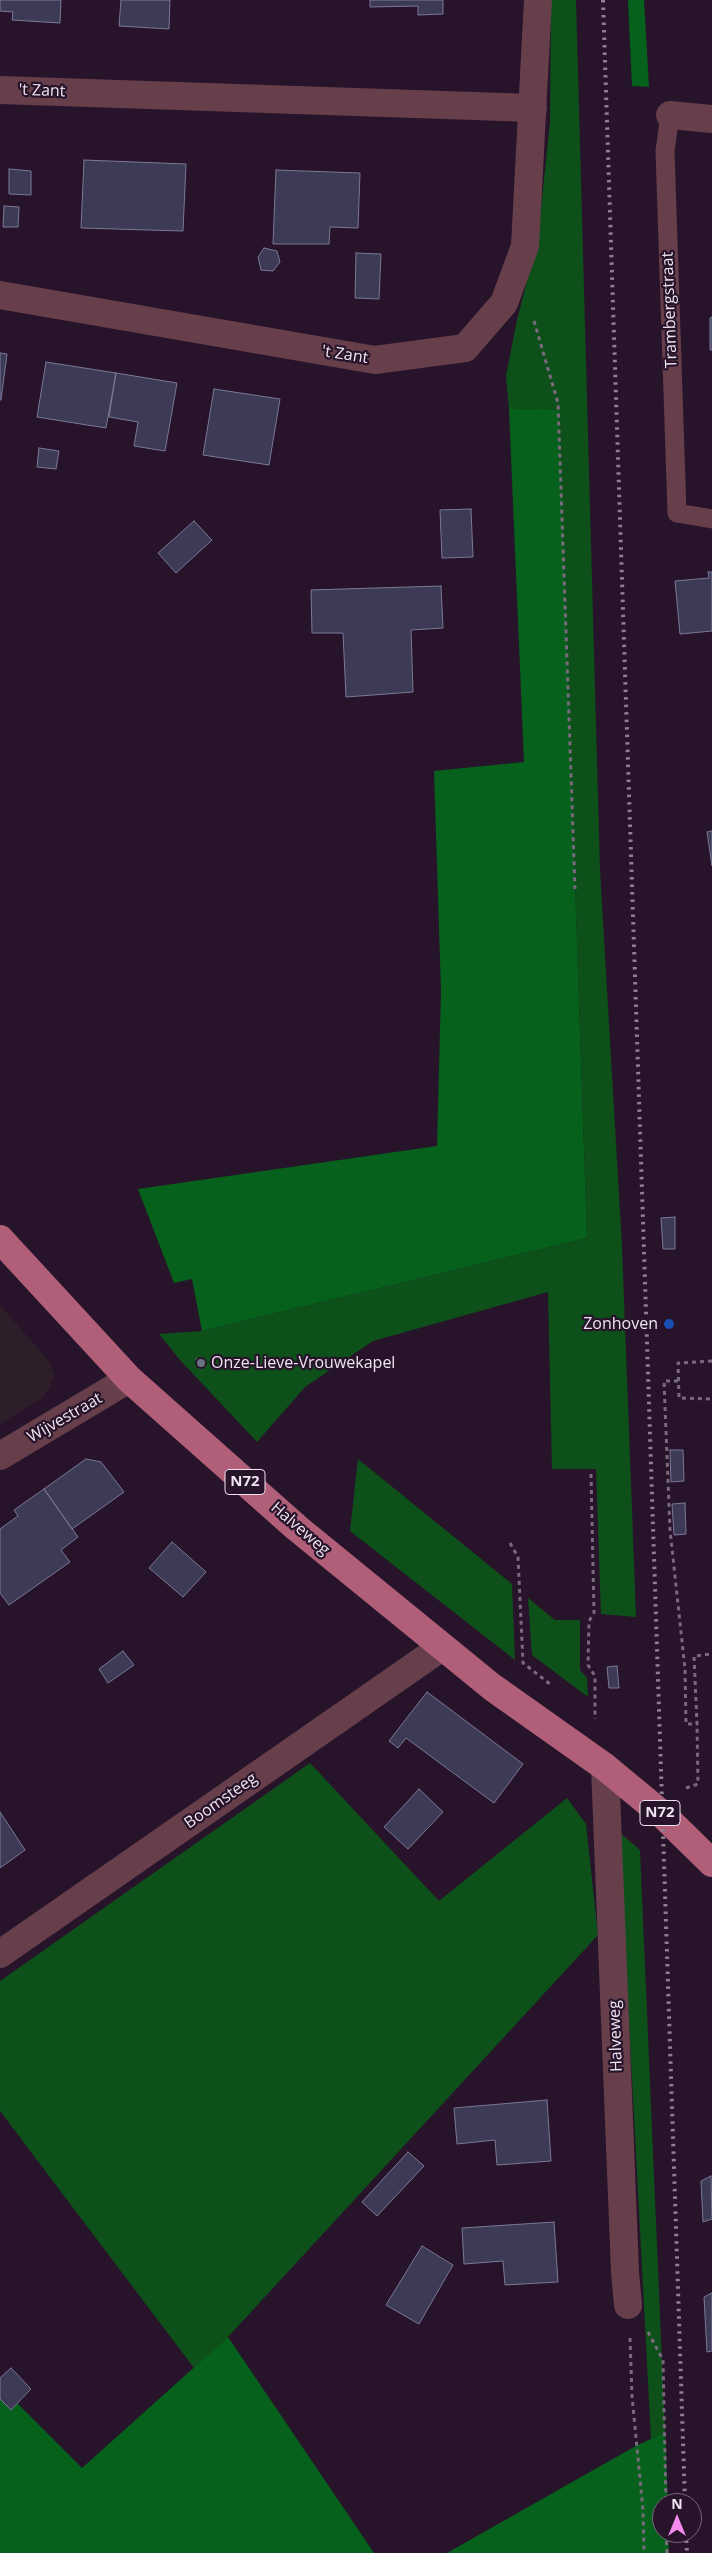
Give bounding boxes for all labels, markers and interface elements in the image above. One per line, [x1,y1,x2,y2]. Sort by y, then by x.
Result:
street label: 't Zant [18,81,66,101]
street label: Trambergstraat [658,251,682,369]
street label: 't Zant [320,342,370,368]
place label: Zonhoven [583,1314,658,1334]
marker: Zonhoven [662,1317,676,1331]
place label: Onze-Lieve-Vrouwekapel [211,1353,395,1373]
marker: Onze-Lieve-Vrouwekapel [195,1357,207,1369]
street label: Wijvestraat [24,1389,106,1447]
road number: N72 [225,1470,265,1494]
street label: Halveweg [267,1498,333,1560]
street label: Boomsteeg [181,1769,261,1833]
road number: N72 [640,1800,680,1826]
street label: Halveweg [605,2000,627,2072]
north arrow [652,2493,702,2543]
text: N [671,2494,683,2513]

